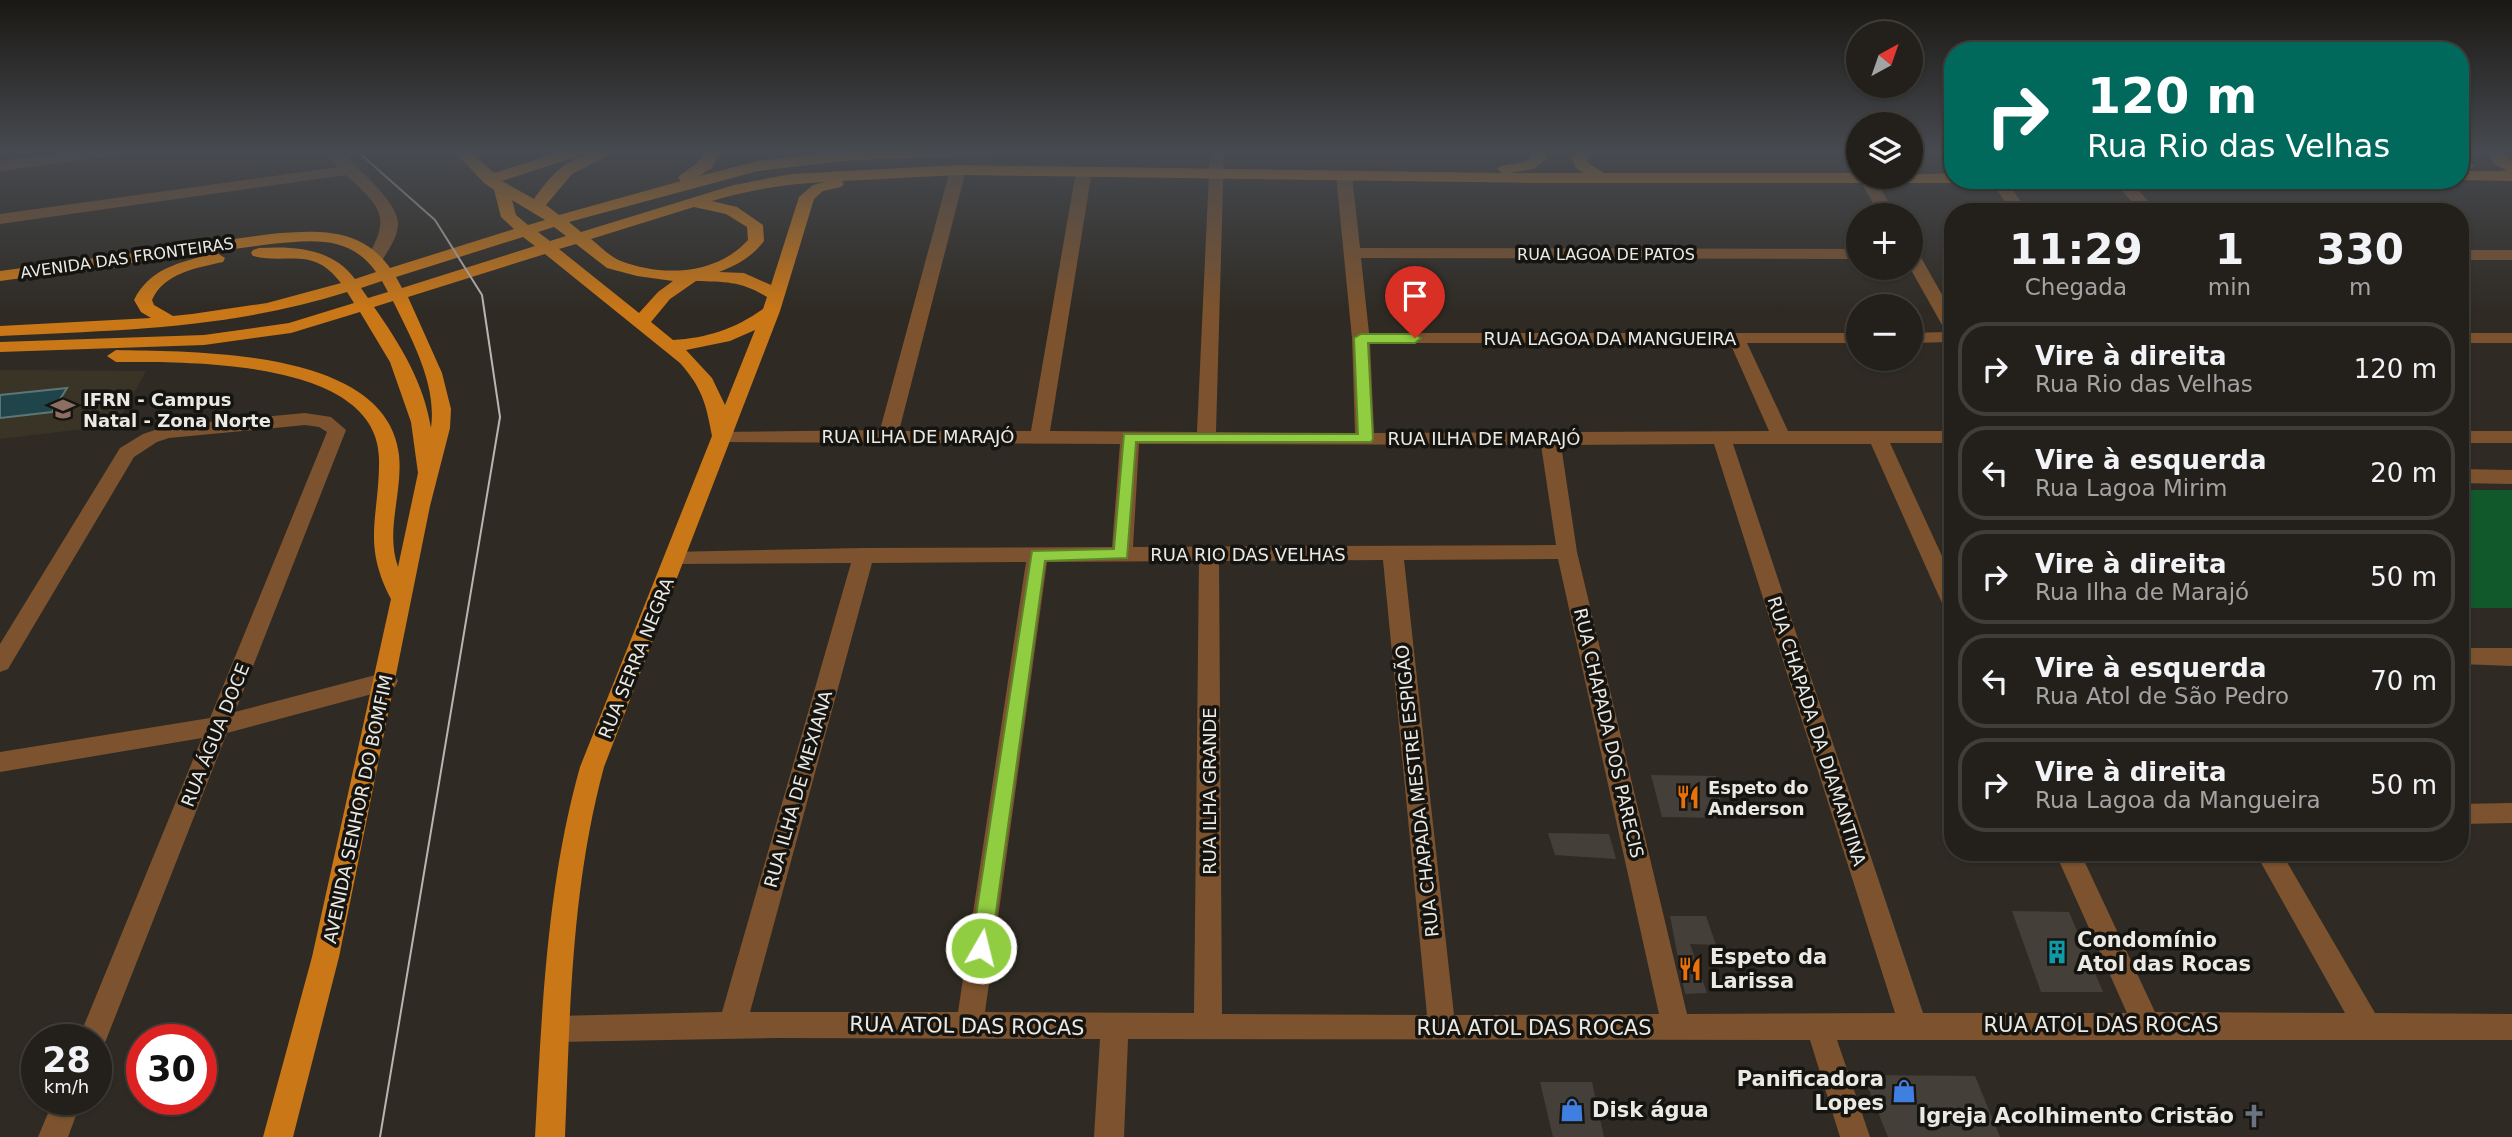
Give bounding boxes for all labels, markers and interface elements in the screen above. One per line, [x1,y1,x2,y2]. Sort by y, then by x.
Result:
north arrow [1846,21,1923,98]
map controls [1846,21,1923,371]
text: 120 m [2087,68,2257,125]
icon: right [1972,70,2063,161]
button: layers [1846,112,1923,189]
text: Rua Rio das Velhas [2087,127,2390,165]
button: + [1846,203,1923,280]
text: 11:29 [2009,225,2143,274]
text: 1 [2215,225,2244,274]
text: 330 [2316,225,2404,274]
street label: AVENIDA DAS FRONTEIRAS [19,234,235,282]
street label: RUA LAGOA DE PATOS [1517,245,1695,264]
pin [1385,266,1445,338]
text: Chegada [2025,274,2127,300]
text: min [2208,274,2251,300]
text: m [2349,274,2371,300]
icon: arrive [1396,277,1434,315]
button: − [1846,294,1923,371]
street label: RUA LAGOA DA MANGUEIRA [1484,328,1737,349]
text: Vire à direita [2035,341,2227,371]
icon: right [1976,350,2014,388]
text: 120 m [2354,354,2437,384]
text: Rua Rio das Velhas [2035,371,2253,397]
place label: IFRN - Campus Natal - Zona Norte [83,389,271,431]
school or university icon: IFRN - Campus Natal - Zona Norte [49,395,77,423]
street label: RUA ILHA DE MARAJÓ [822,426,1015,447]
street label: RUA ILHA DE MARAJÓ [1388,428,1581,449]
text: Vire à esquerda [2035,445,2267,475]
icon: left [1976,454,2014,492]
text: 20 m [2370,458,2437,488]
text: Rua Lagoa Mirim [2035,475,2227,501]
street label: RUA RIO DAS VELHAS [1150,544,1346,565]
text: Vire à direita [2035,549,2227,579]
icon: right [1976,558,2014,596]
text: 50 m [2370,562,2437,592]
street label: RUA SERRA NEGRA [594,574,678,742]
text: Rua Ilha de Marajó [2035,579,2249,605]
street label: RUA CHAPADA DA DIAMANTINA [1763,594,1871,869]
street label: RUA CHAPADA DOS PARECIS [1570,606,1648,860]
street label: RUA CHAPADA MESTRE ESPIGÃO [1391,644,1443,938]
text: Vire à esquerda [2035,653,2267,683]
street label: RUA ÁGUA DOCE [177,660,253,810]
icon: left [1976,662,2014,700]
text: 70 m [2370,666,2437,696]
street label: AVENIDA SENHOR DO BOMFIM [319,673,397,945]
text: Rua Atol de São Pedro [2035,683,2289,709]
street label: RUA ILHA DE MEXIANA [760,687,836,890]
street label: RUA ILHA GRANDE [1199,707,1220,875]
text: Vire à direita [2035,757,2227,787]
icon: right [1976,766,2014,804]
text: 50 m [2370,770,2437,800]
place label: Espeto do Anderson [1708,777,1809,819]
restaurant icon: Espeto do Anderson [1674,783,1702,811]
text: Rua Lagoa da Mangueira [2035,787,2321,813]
position arrow [944,911,1018,985]
place label: Condomínio Atol das Rocas [2077,928,2251,976]
building icon: Condomínio Atol das Rocas [2043,938,2071,966]
place label: Espeto da Larissa [1710,945,1827,993]
restaurant icon: Espeto da Larissa [1676,955,1704,983]
street label: RUA ATOL DAS ROCAS [849,1012,1085,1040]
street label: RUA ATOL DAS ROCAS [1983,1013,2219,1037]
street label: RUA ATOL DAS ROCAS [1416,1016,1652,1040]
speed limit sign: 30 [126,1024,217,1115]
text: 28 [42,1040,91,1080]
place label: Panificadora Lopes [1737,1067,1884,1115]
text: km/h [44,1076,89,1097]
shop icon: Panificadora Lopes [1890,1077,1918,1105]
shop icon: Disk água [1558,1096,1586,1124]
place label: Disk água [1592,1098,1709,1122]
church icon: Igreja Acolhimento Cristão [2240,1102,2268,1130]
place label: Igreja Acolhimento Cristão [1918,1104,2234,1128]

